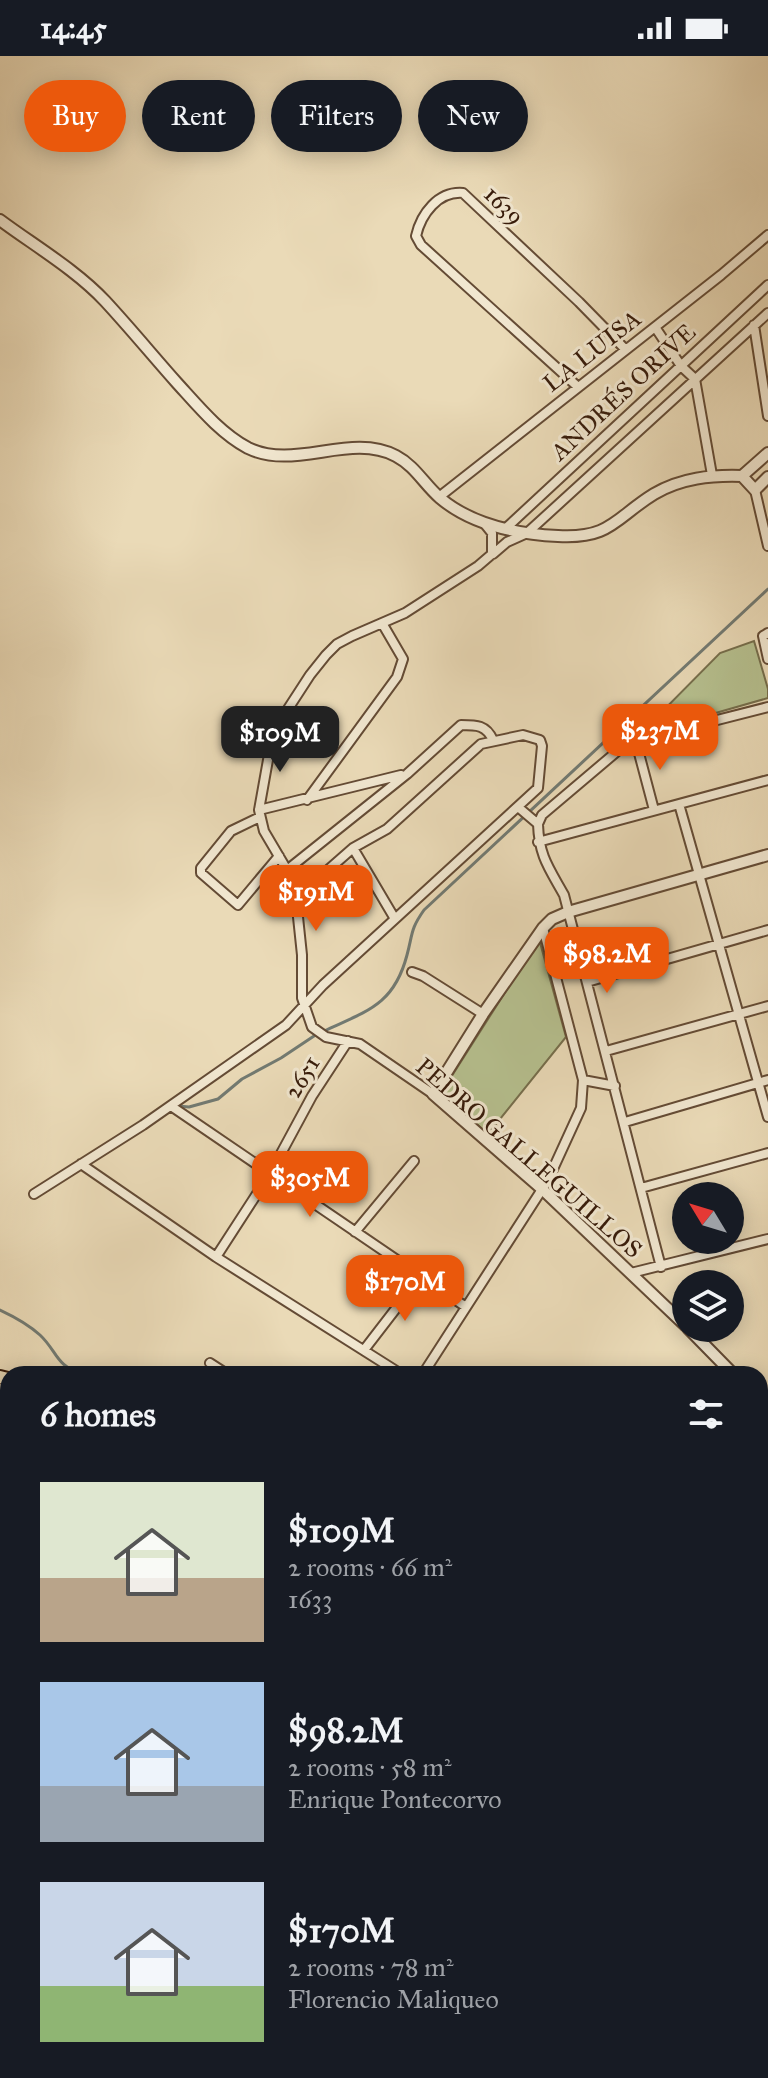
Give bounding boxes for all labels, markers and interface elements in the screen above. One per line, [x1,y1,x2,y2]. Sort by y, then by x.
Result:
text: 14:45 [40,10,107,46]
chip: Buy [24,80,126,152]
chip: Rent [142,80,255,152]
chip: Filters [271,80,402,152]
chip: New [418,80,528,152]
street label: 1639 [478,179,530,231]
street label: LA LUISA [537,303,647,399]
street label: ANDRÉS ORIVE [544,317,702,468]
pin: $237M [604,704,716,772]
pin: $109M [224,706,336,774]
text: $237M [620,714,700,746]
text: $109M [239,716,321,748]
pin: $191M [260,865,372,933]
text: $191M [278,875,354,907]
pin: $98.2M [542,927,672,995]
text: $98.2M [563,937,651,969]
street label: 2651 [277,1050,327,1104]
street label: PEDRO GALLEGUILLOS [410,1052,648,1264]
pin: $305M [254,1151,366,1219]
text: $305M [270,1161,350,1193]
north arrow [672,1182,744,1254]
map controls [672,1182,744,1342]
pin: $170M [349,1255,461,1323]
text: $170M [364,1265,446,1297]
button: layers [672,1270,744,1342]
icon: filters [684,1392,728,1436]
text: 6 homes [40,1394,156,1435]
text: $109M [288,1510,395,1551]
icon: home [104,1514,200,1610]
text: 2 rooms · 66 m² [288,1551,452,1583]
text: 1633 [288,1583,332,1615]
text: $98.2M [288,1710,404,1751]
icon: home [104,1714,200,1810]
text: 2 rooms · 58 m² [288,1751,452,1783]
text: Enrique Pontecorvo [288,1783,502,1815]
text: $170M [288,1910,395,1951]
icon: home [104,1914,200,2010]
text: 2 rooms · 78 m² [288,1951,453,1983]
text: Florencio Maliqueo [288,1983,499,2015]

